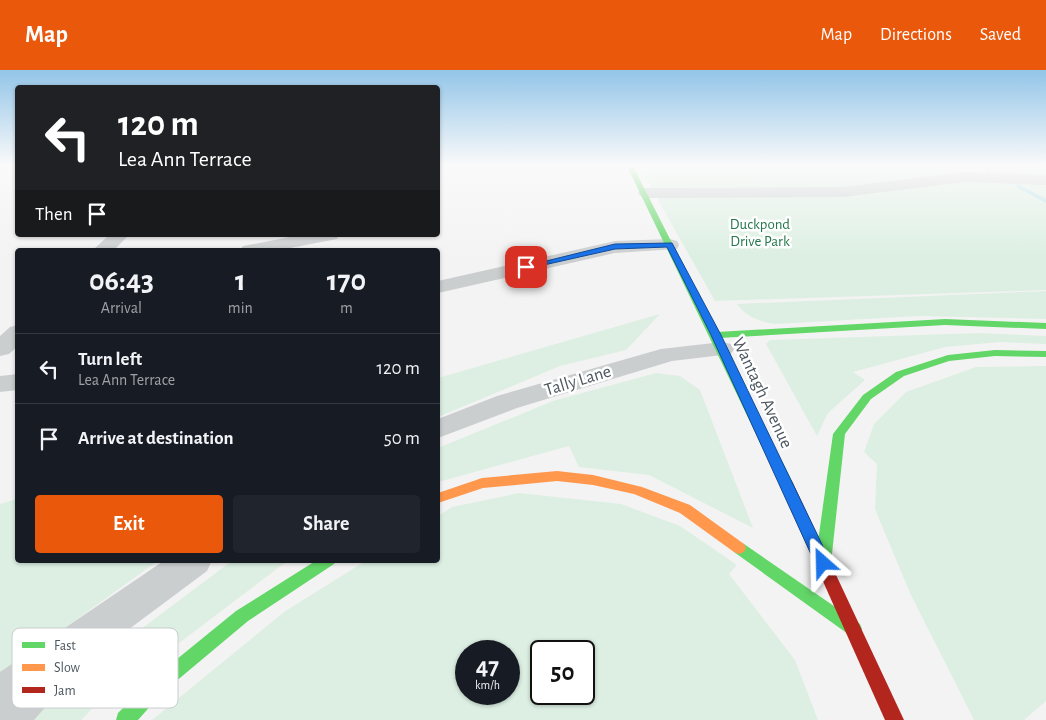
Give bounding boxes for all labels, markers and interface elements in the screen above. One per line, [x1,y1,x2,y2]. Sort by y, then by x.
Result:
text: Map [25,23,68,47]
text: Map [821,26,852,44]
text: Directions [880,26,952,44]
text: Saved [980,26,1021,44]
icon: left [35,105,100,170]
text: 120 m [118,107,199,142]
text: Lea Ann Terrace [118,148,252,170]
icon: arrive [83,200,111,228]
text: Then [35,205,73,224]
park label: Duckpond Drive Park [730,217,790,249]
pin [505,246,547,288]
icon: arrive [512,253,540,281]
text: 06:43 [89,266,154,296]
text: 1 [235,266,246,296]
text: 170 [327,266,366,296]
text: Arrival [101,300,142,316]
text: min [228,300,253,316]
text: m [340,300,353,316]
street label: Wantagh Avenue [728,335,796,451]
text: Turn left [78,350,142,369]
icon: left [35,355,63,383]
text: 120 m [376,359,420,378]
street label: Tally Lane [543,362,613,400]
text: Lea Ann Terrace [78,372,175,388]
icon: arrive [35,425,63,453]
text: Arrive at destination [78,429,234,448]
text: 50 m [384,429,420,448]
button: Exit [35,495,223,553]
button: Share [233,495,420,553]
position arrow [796,536,848,588]
legend [12,628,178,708]
text: Fast [54,639,76,653]
speed limit sign: 50 [530,640,595,705]
text: 47 [476,654,499,679]
text: Slow [54,661,81,675]
text: km/h [475,679,500,691]
text: Jam [54,684,76,698]

